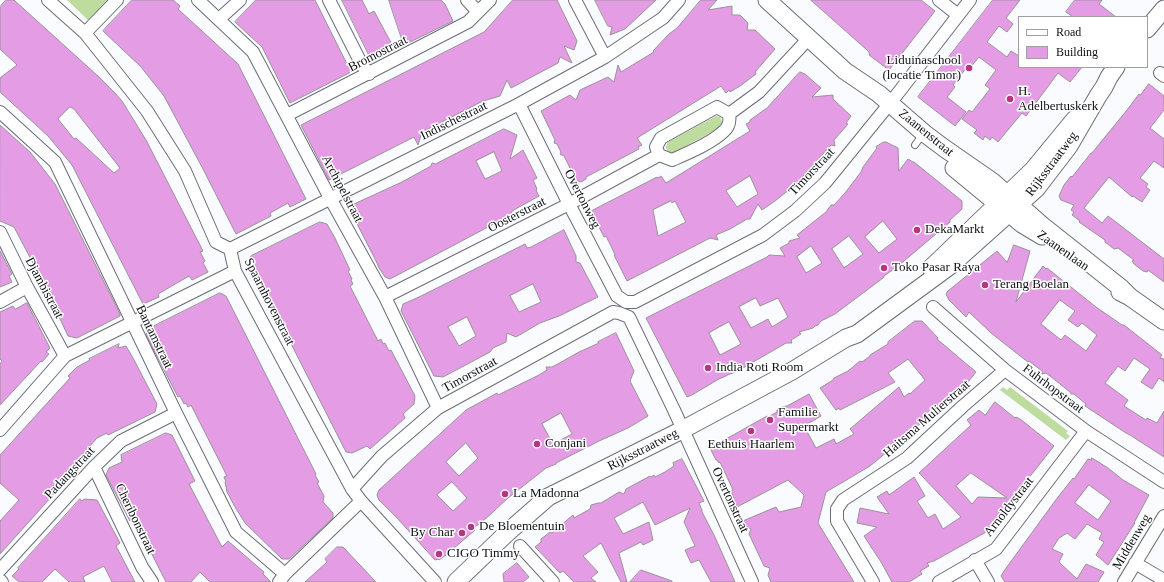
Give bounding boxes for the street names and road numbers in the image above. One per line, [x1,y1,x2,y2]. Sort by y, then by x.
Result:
street label: Bromostraat [346,32,410,76]
street label: Indischestraat [418,98,490,144]
street label: Zaanenstraat [895,106,957,160]
street label: Rijksstraatweg [1023,128,1081,200]
street label: Timorstraat [786,145,838,199]
street label: Archipelstraat [318,153,366,225]
street label: Overtonweg [560,167,604,231]
street label: Oosterstraat [485,194,549,236]
street label: Zaanenlaan [1034,227,1092,275]
street label: Djambistraat [21,255,67,321]
street label: Spaarnhovenstraat [240,256,298,348]
street label: Bantamstraat [132,303,176,371]
street label: Timorstraat [440,354,500,396]
street label: Fuhrhopstraat [1019,361,1087,417]
street label: Haitsma Mulierstraat [880,377,974,461]
street label: Rijksstraatweg [605,426,681,474]
street label: Padangstraat [42,443,98,503]
street label: Overtonstraat [708,465,752,535]
street label: Arnoldystraat [981,474,1037,540]
street label: Cheribonstraat [111,481,159,557]
street label: Middenweg [1109,511,1155,573]

